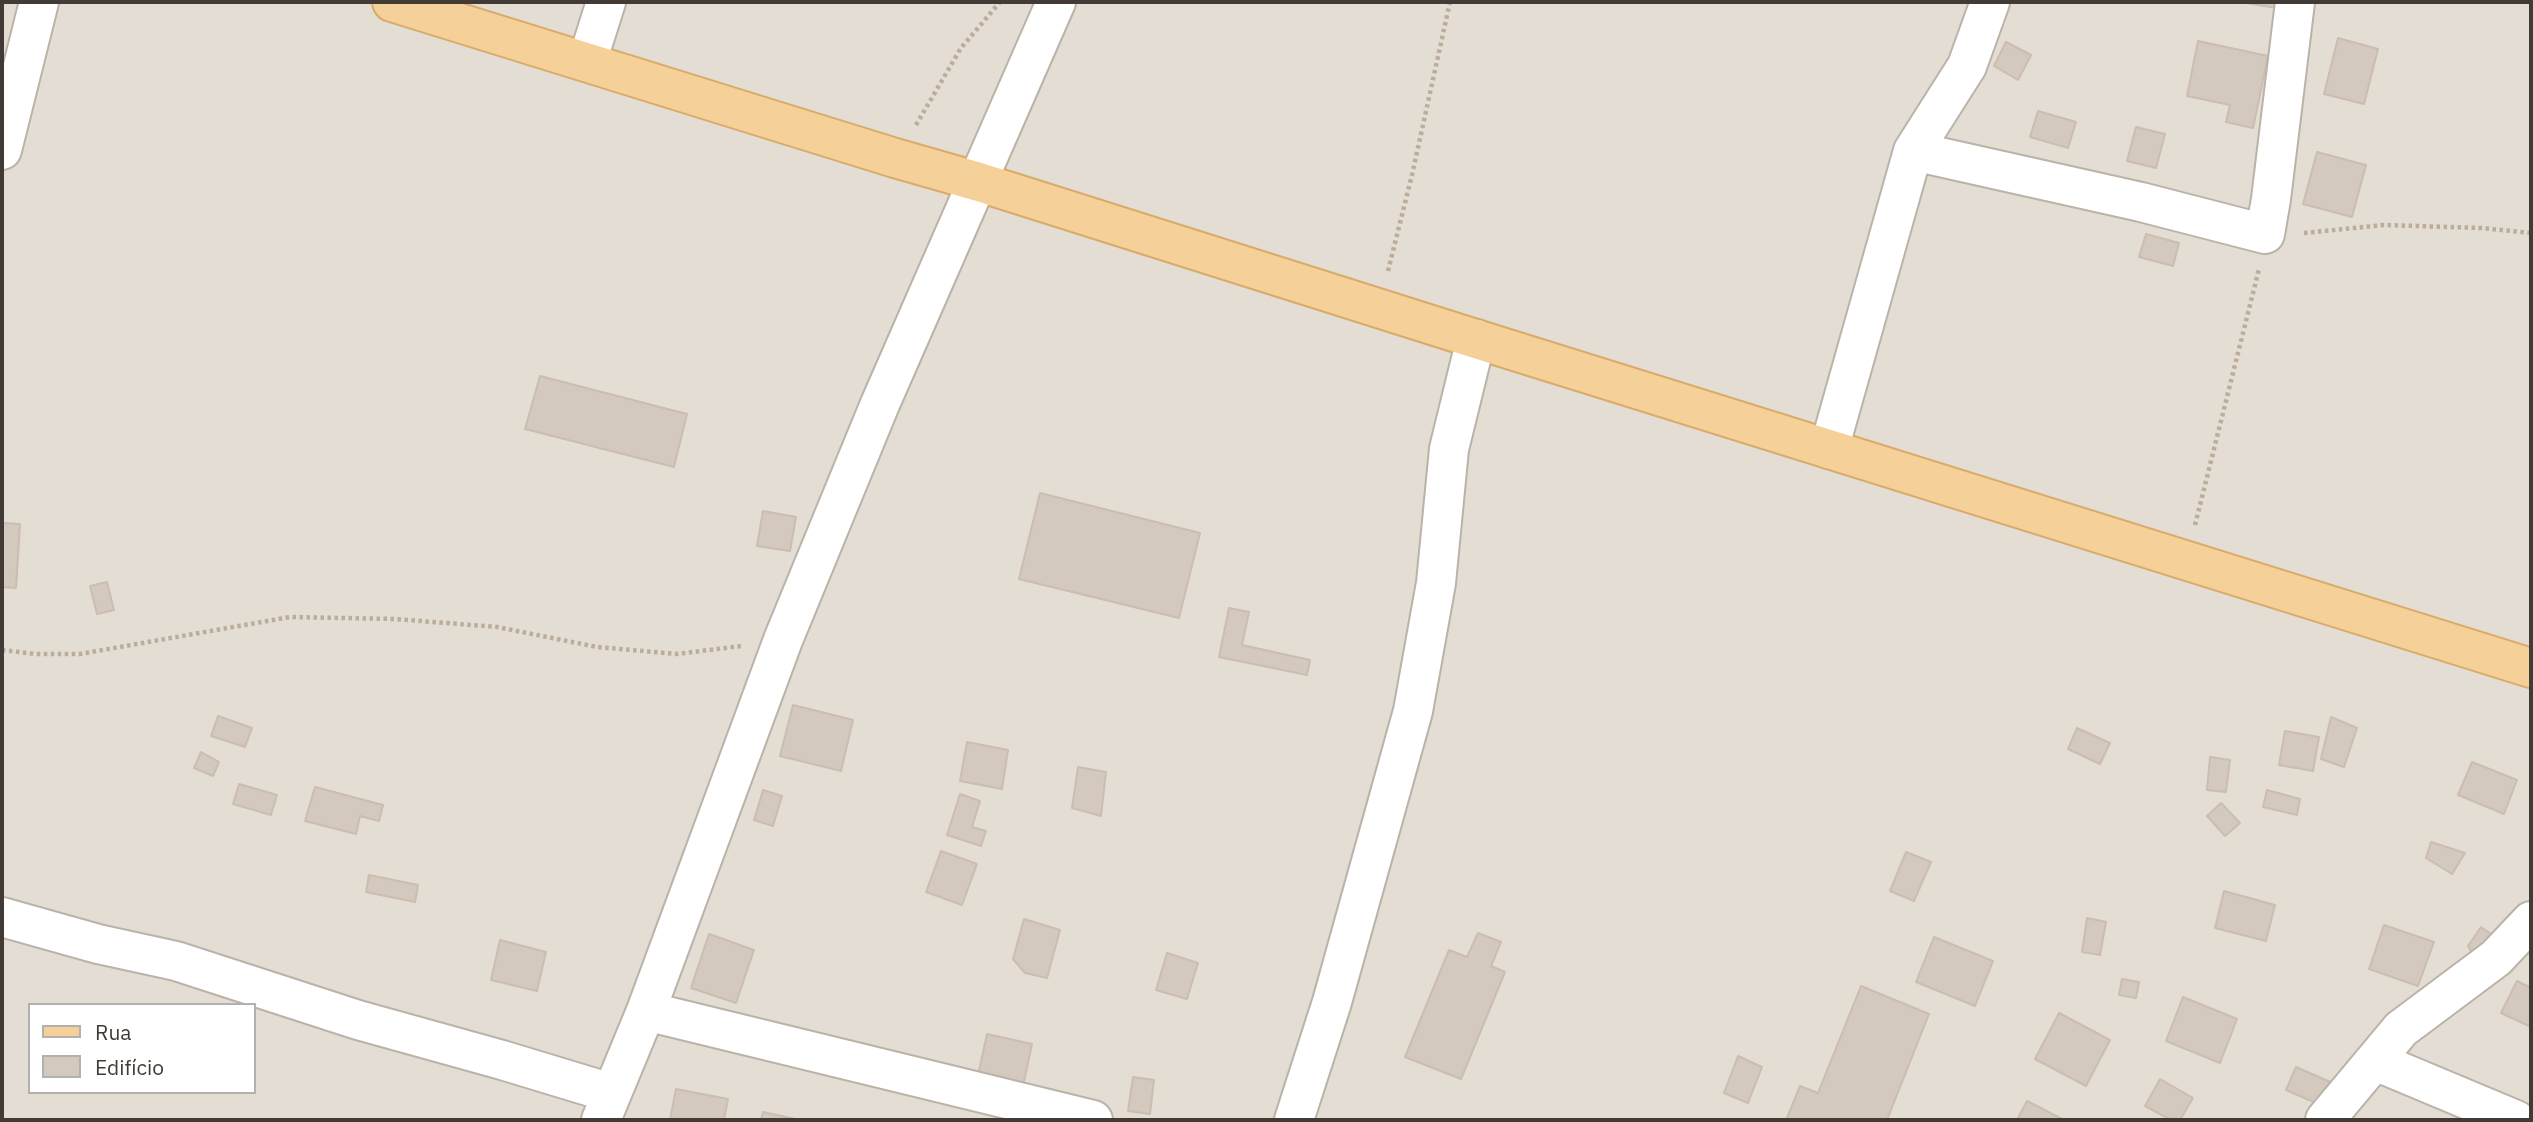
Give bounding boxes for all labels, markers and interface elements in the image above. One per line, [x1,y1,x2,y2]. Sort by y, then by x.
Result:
legend [28,1003,256,1094]
text: Rua [95,1018,132,1046]
text: Edifício [95,1053,164,1081]

